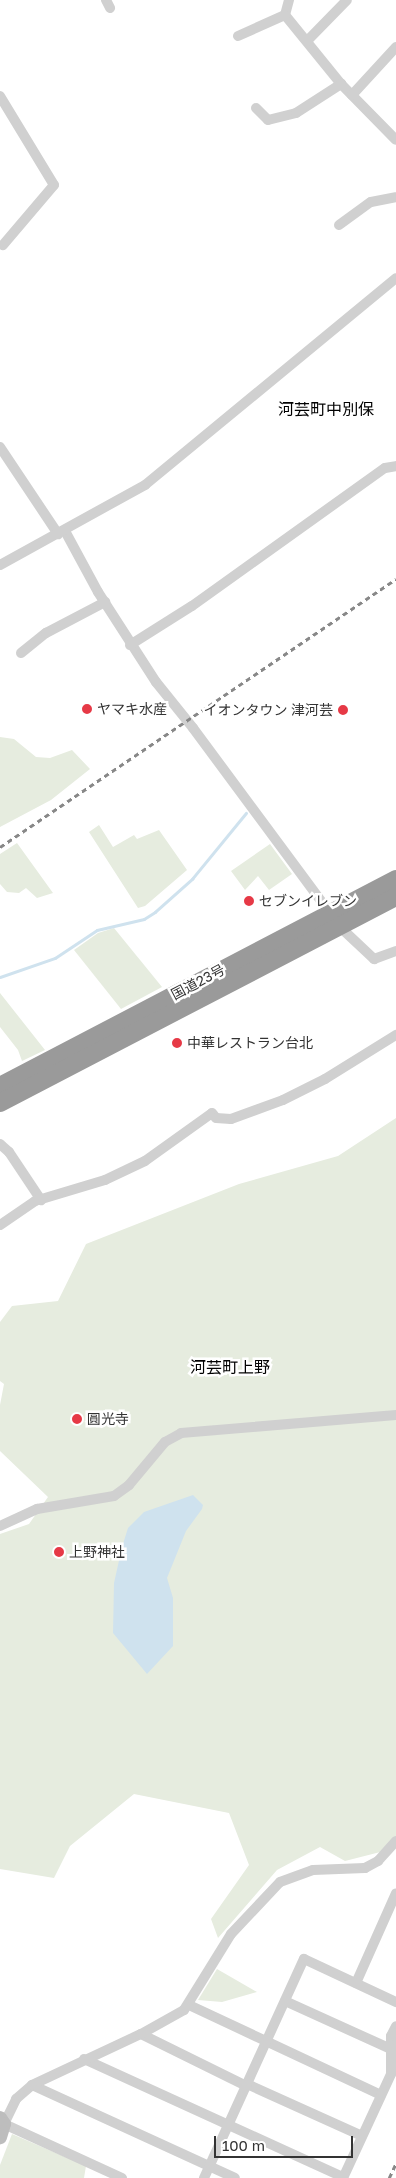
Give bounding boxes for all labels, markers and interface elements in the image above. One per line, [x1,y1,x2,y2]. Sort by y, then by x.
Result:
district label: 河芸町中別保 [278,399,374,419]
place label: ヤマキ水産 [97,701,167,717]
place label: イオンタウン 津河芸 [204,702,333,718]
marker: ヤマキ水産 [81,703,93,715]
marker: イオンタウン 津河芸 [337,704,349,716]
place label: セブンイレブン [259,893,357,909]
marker: セブンイレブン [243,895,255,907]
street label: 国道23号 [168,961,228,1003]
place label: 中華レストラン台北 [187,1035,313,1051]
marker: 中華レストラン台北 [171,1037,183,1049]
district label: 河芸町上野 [190,1357,270,1377]
place label: 圓光寺 [87,1411,129,1427]
marker: 圓光寺 [71,1413,83,1425]
place label: 上野神社 [69,1544,125,1560]
marker: 上野神社 [53,1546,65,1558]
scale bar [216,2126,355,2158]
text: 100 m [222,2136,265,2154]

